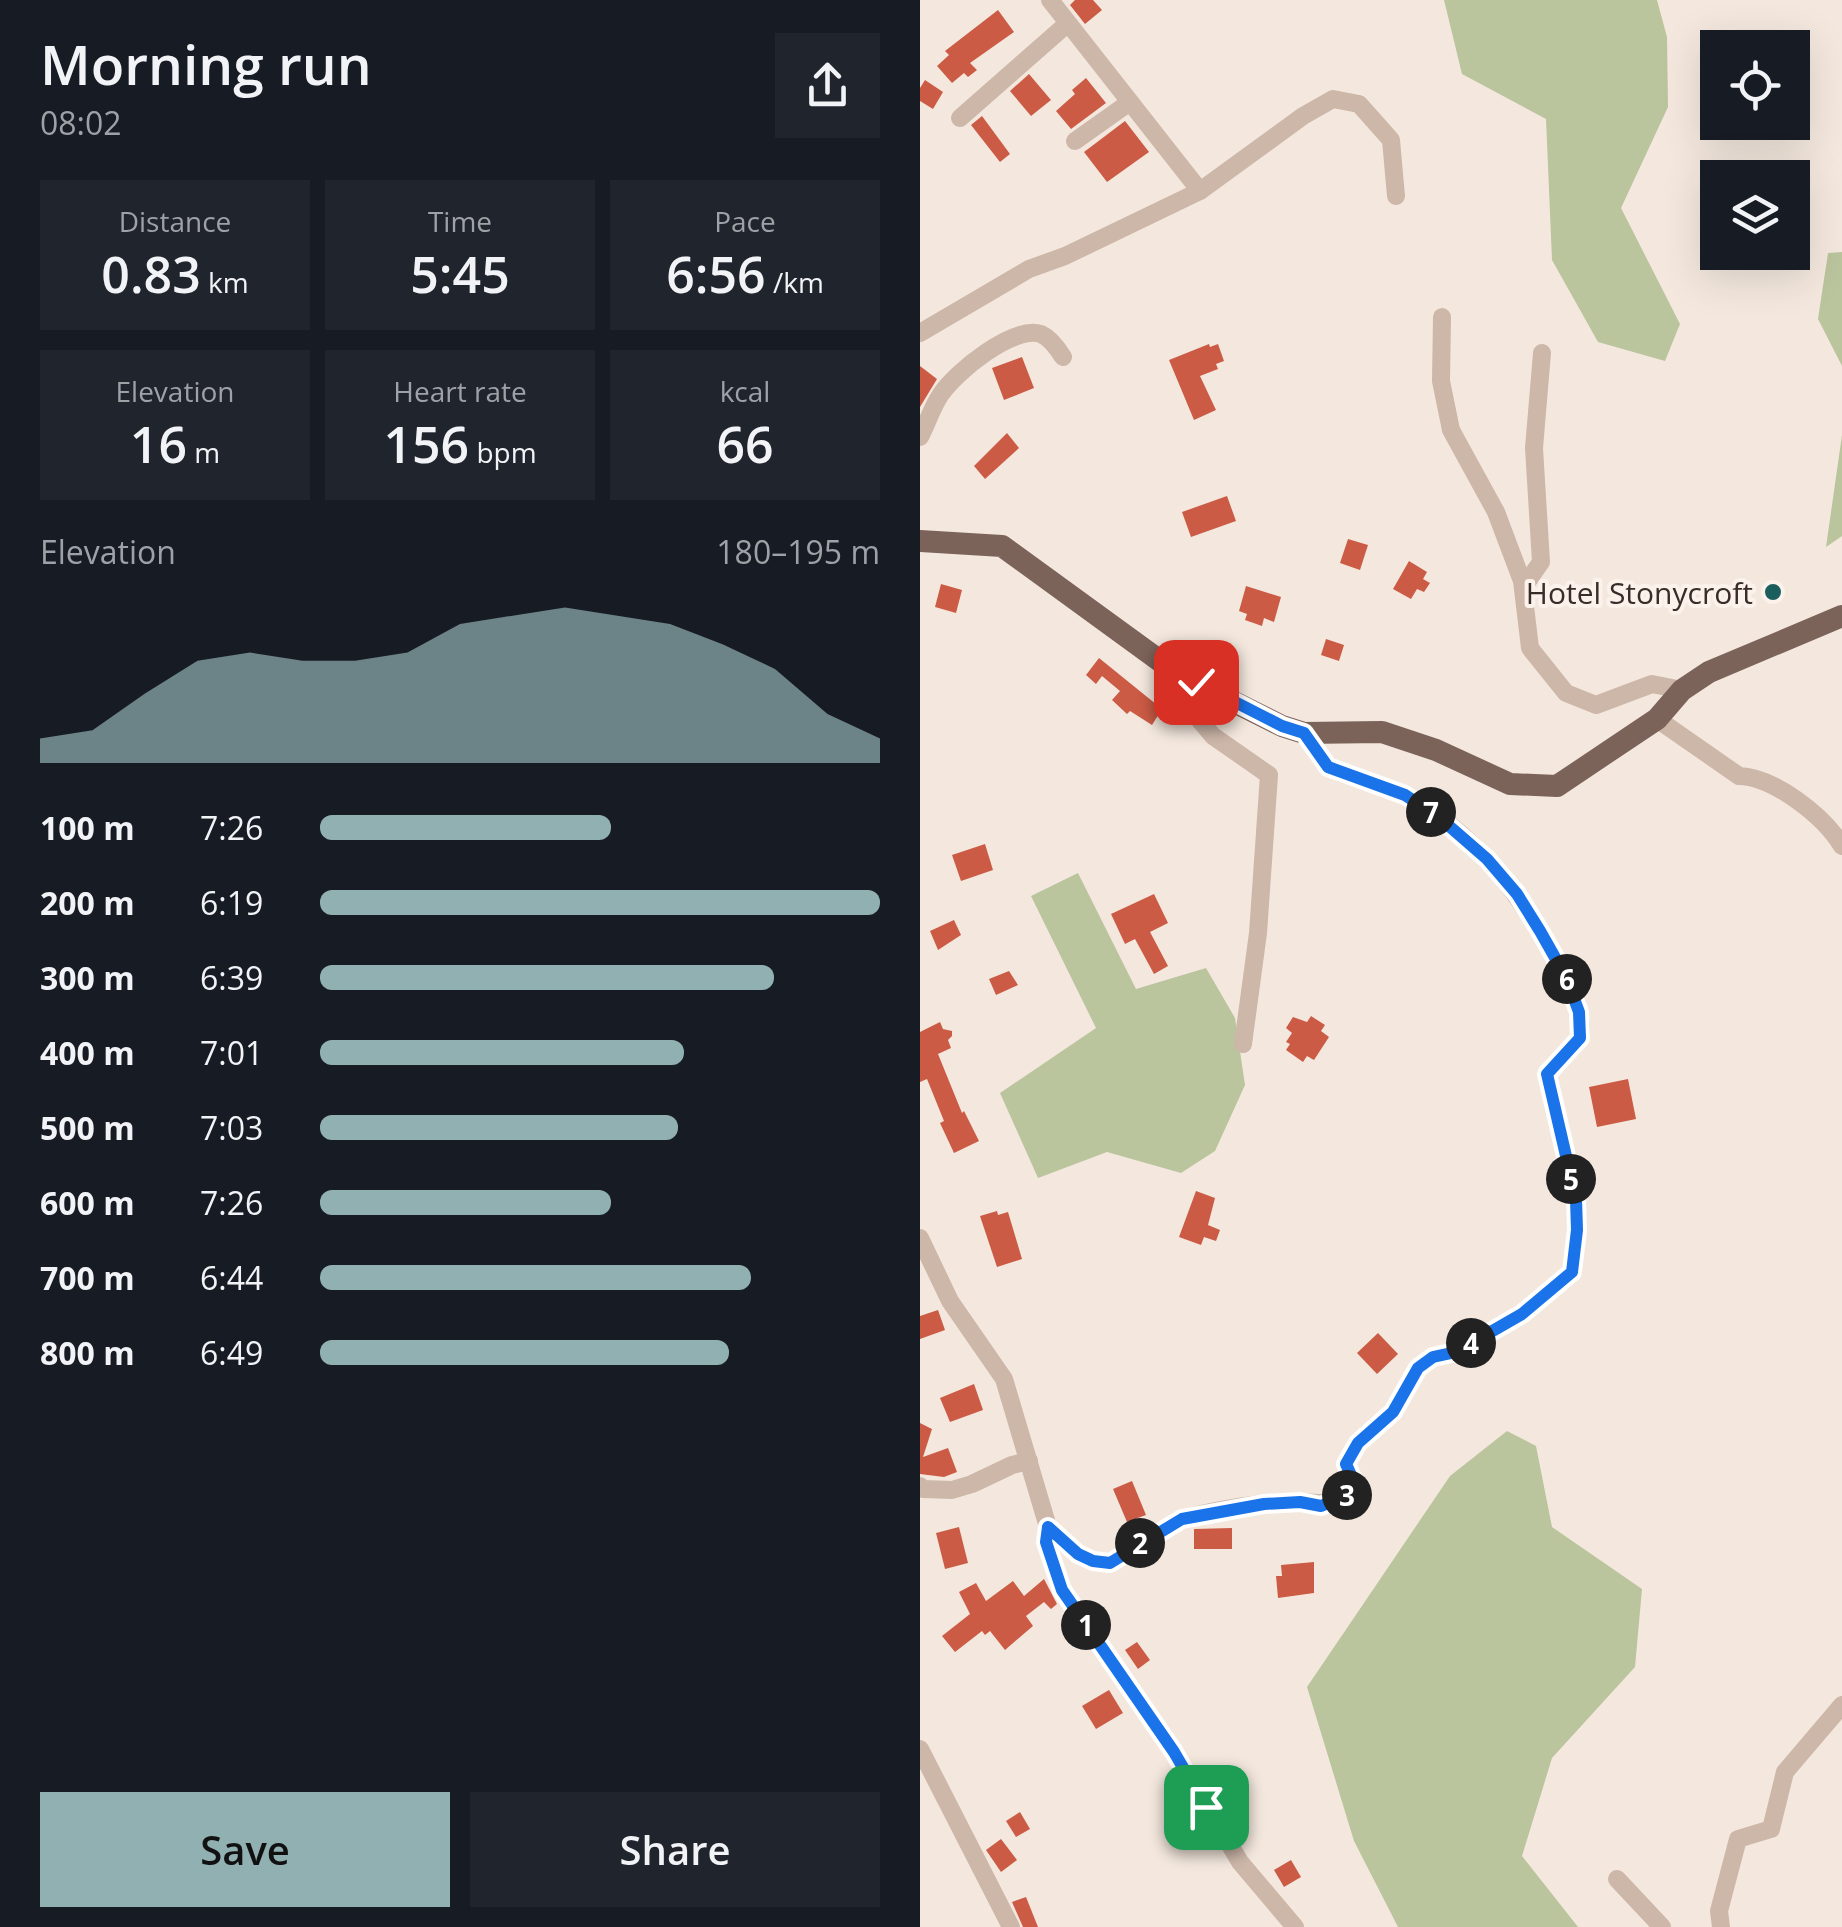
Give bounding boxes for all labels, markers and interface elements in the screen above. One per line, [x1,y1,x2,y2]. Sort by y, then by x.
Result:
text: Morning run [40,26,372,101]
map controls [1700,30,1810,270]
button: locate [1700,30,1810,140]
button: share [775,33,880,138]
text: 08:02 [40,101,122,144]
button: layers [1700,160,1810,270]
text: Distance [119,202,231,240]
text: Time [428,202,492,240]
text: Pace [714,202,776,240]
text: 0.83 [101,240,201,308]
text: 5:45 [410,240,510,308]
text: 6:56 [666,240,766,308]
text: km [201,263,249,301]
text: /km [766,263,824,301]
text: Elevation [116,372,234,410]
text: Heart rate [393,372,527,410]
text: kcal [720,372,770,410]
text: 16 [130,410,187,478]
text: 156 [383,410,469,478]
text: 66 [716,410,774,478]
text: m [187,433,220,471]
text: bpm [469,433,537,471]
text: Elevation [40,530,176,573]
text: 180–195 m [716,530,880,573]
place label: Hotel Stonycroft [1526,572,1753,613]
marker: Hotel Stonycroft [1762,581,1784,603]
pin [1154,640,1239,725]
icon: check [1169,655,1224,710]
pin: 7 [1406,787,1456,837]
text: 7 [1423,793,1439,831]
text: 100 m [40,806,135,849]
text: 7:26 [200,806,263,849]
text: 200 m [40,881,135,924]
text: 6:19 [200,881,263,924]
pin: 6 [1542,954,1592,1004]
text: 300 m [40,956,135,999]
text: 6:39 [200,956,263,999]
text: 6 [1559,960,1575,998]
text: 400 m [40,1031,135,1074]
text: 7:01 [200,1031,263,1074]
text: 500 m [40,1106,135,1149]
text: 7:03 [200,1106,263,1149]
pin: 5 [1546,1154,1596,1204]
text: 5 [1563,1160,1579,1198]
text: 600 m [40,1181,135,1224]
text: 7:26 [200,1181,263,1224]
text: 700 m [40,1256,135,1299]
text: 6:44 [200,1256,263,1299]
pin: 4 [1446,1318,1496,1368]
text: 4 [1463,1324,1479,1362]
text: 800 m [40,1331,135,1374]
text: 6:49 [200,1331,263,1374]
pin: 3 [1322,1470,1372,1520]
text: 3 [1339,1476,1355,1514]
pin: 2 [1115,1518,1165,1568]
text: 2 [1132,1524,1148,1562]
pin: 1 [1061,1600,1111,1650]
text: 1 [1078,1606,1094,1644]
pin [1164,1765,1249,1850]
icon: arrive [1179,1780,1234,1835]
button: Save [40,1792,450,1907]
button: Share [470,1792,880,1907]

